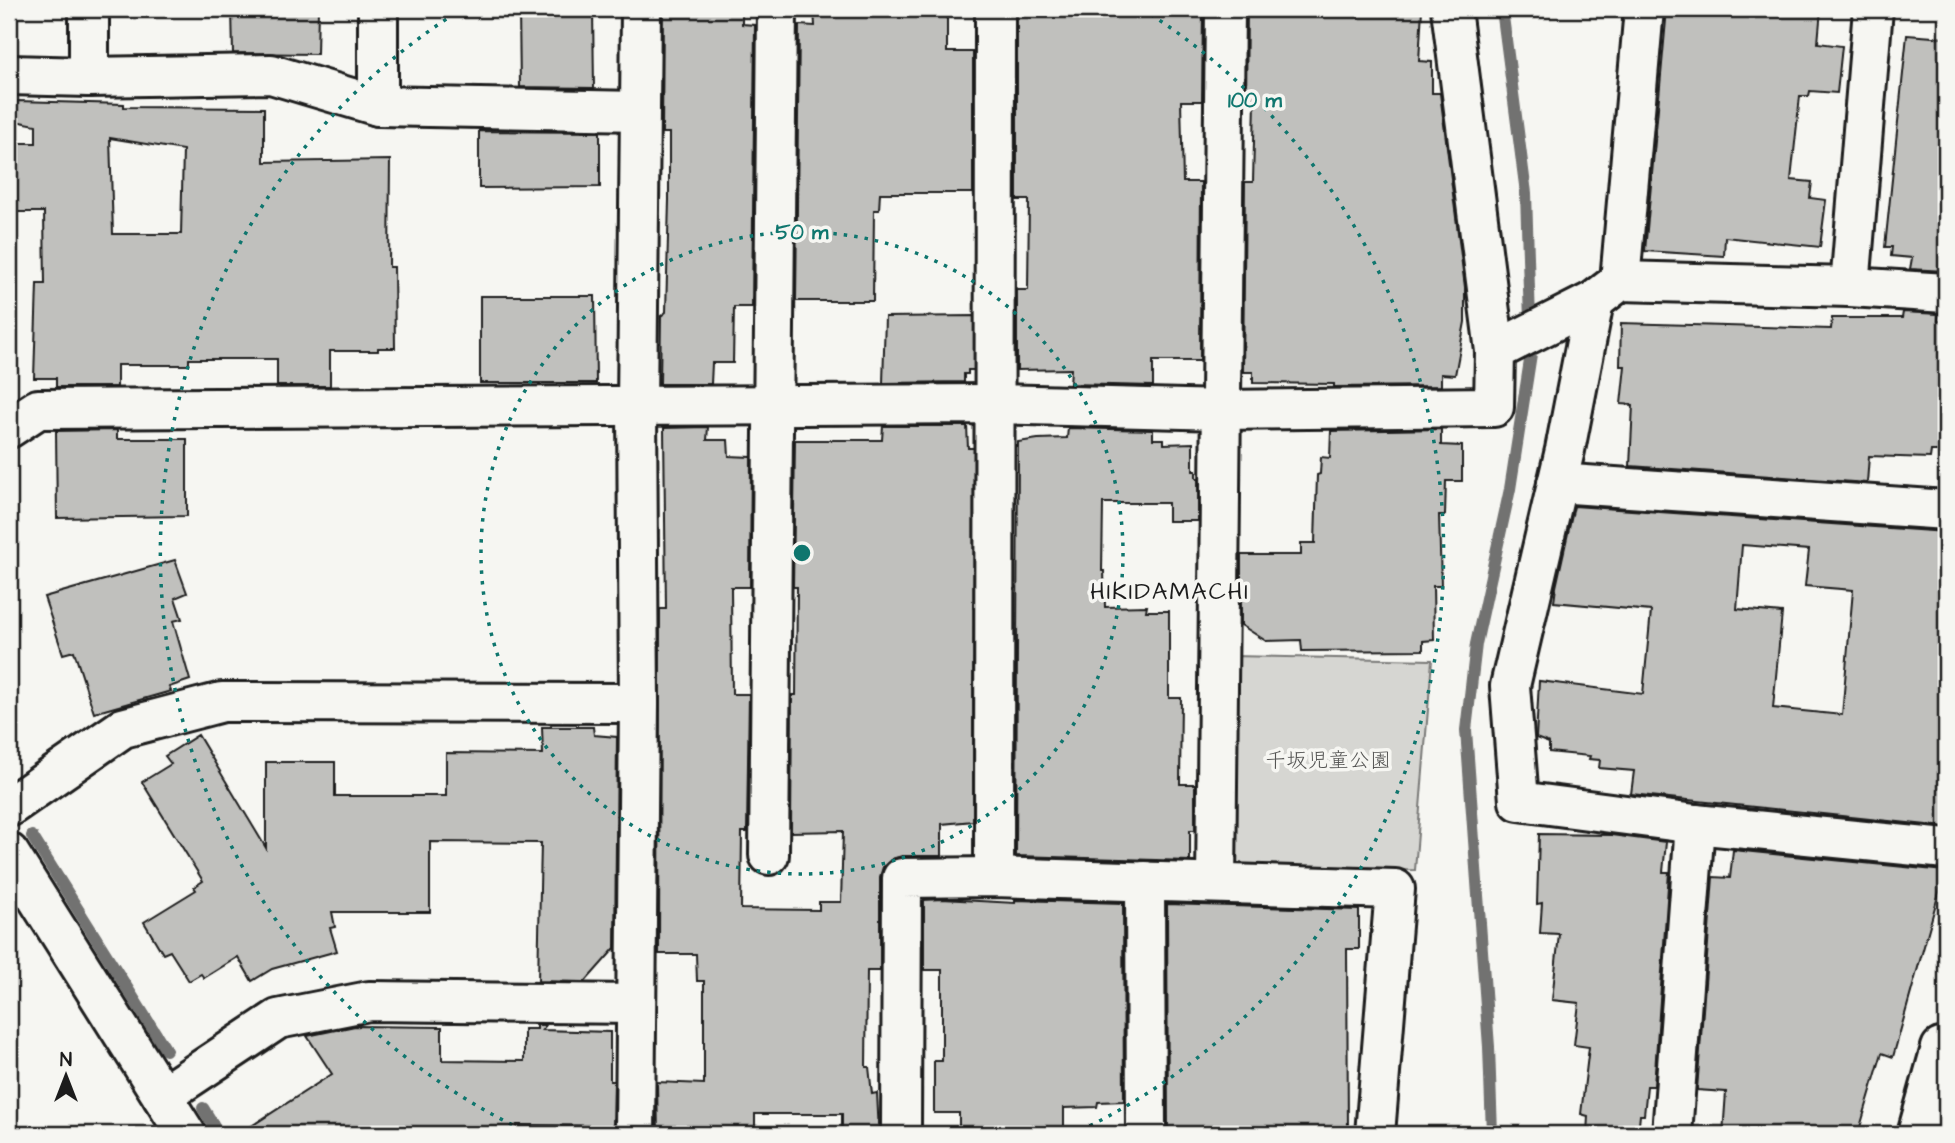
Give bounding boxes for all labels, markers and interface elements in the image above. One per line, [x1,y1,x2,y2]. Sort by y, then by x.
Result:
text: 100 m [1228,86,1283,115]
text: 50 m [776,218,829,247]
centre of rings [790,541,814,565]
district label: HIKIDAMACHI [1090,575,1250,609]
park label: 千坂児童公園 [1265,746,1391,775]
north arrow [32,1042,102,1112]
text: N [60,1047,72,1074]

